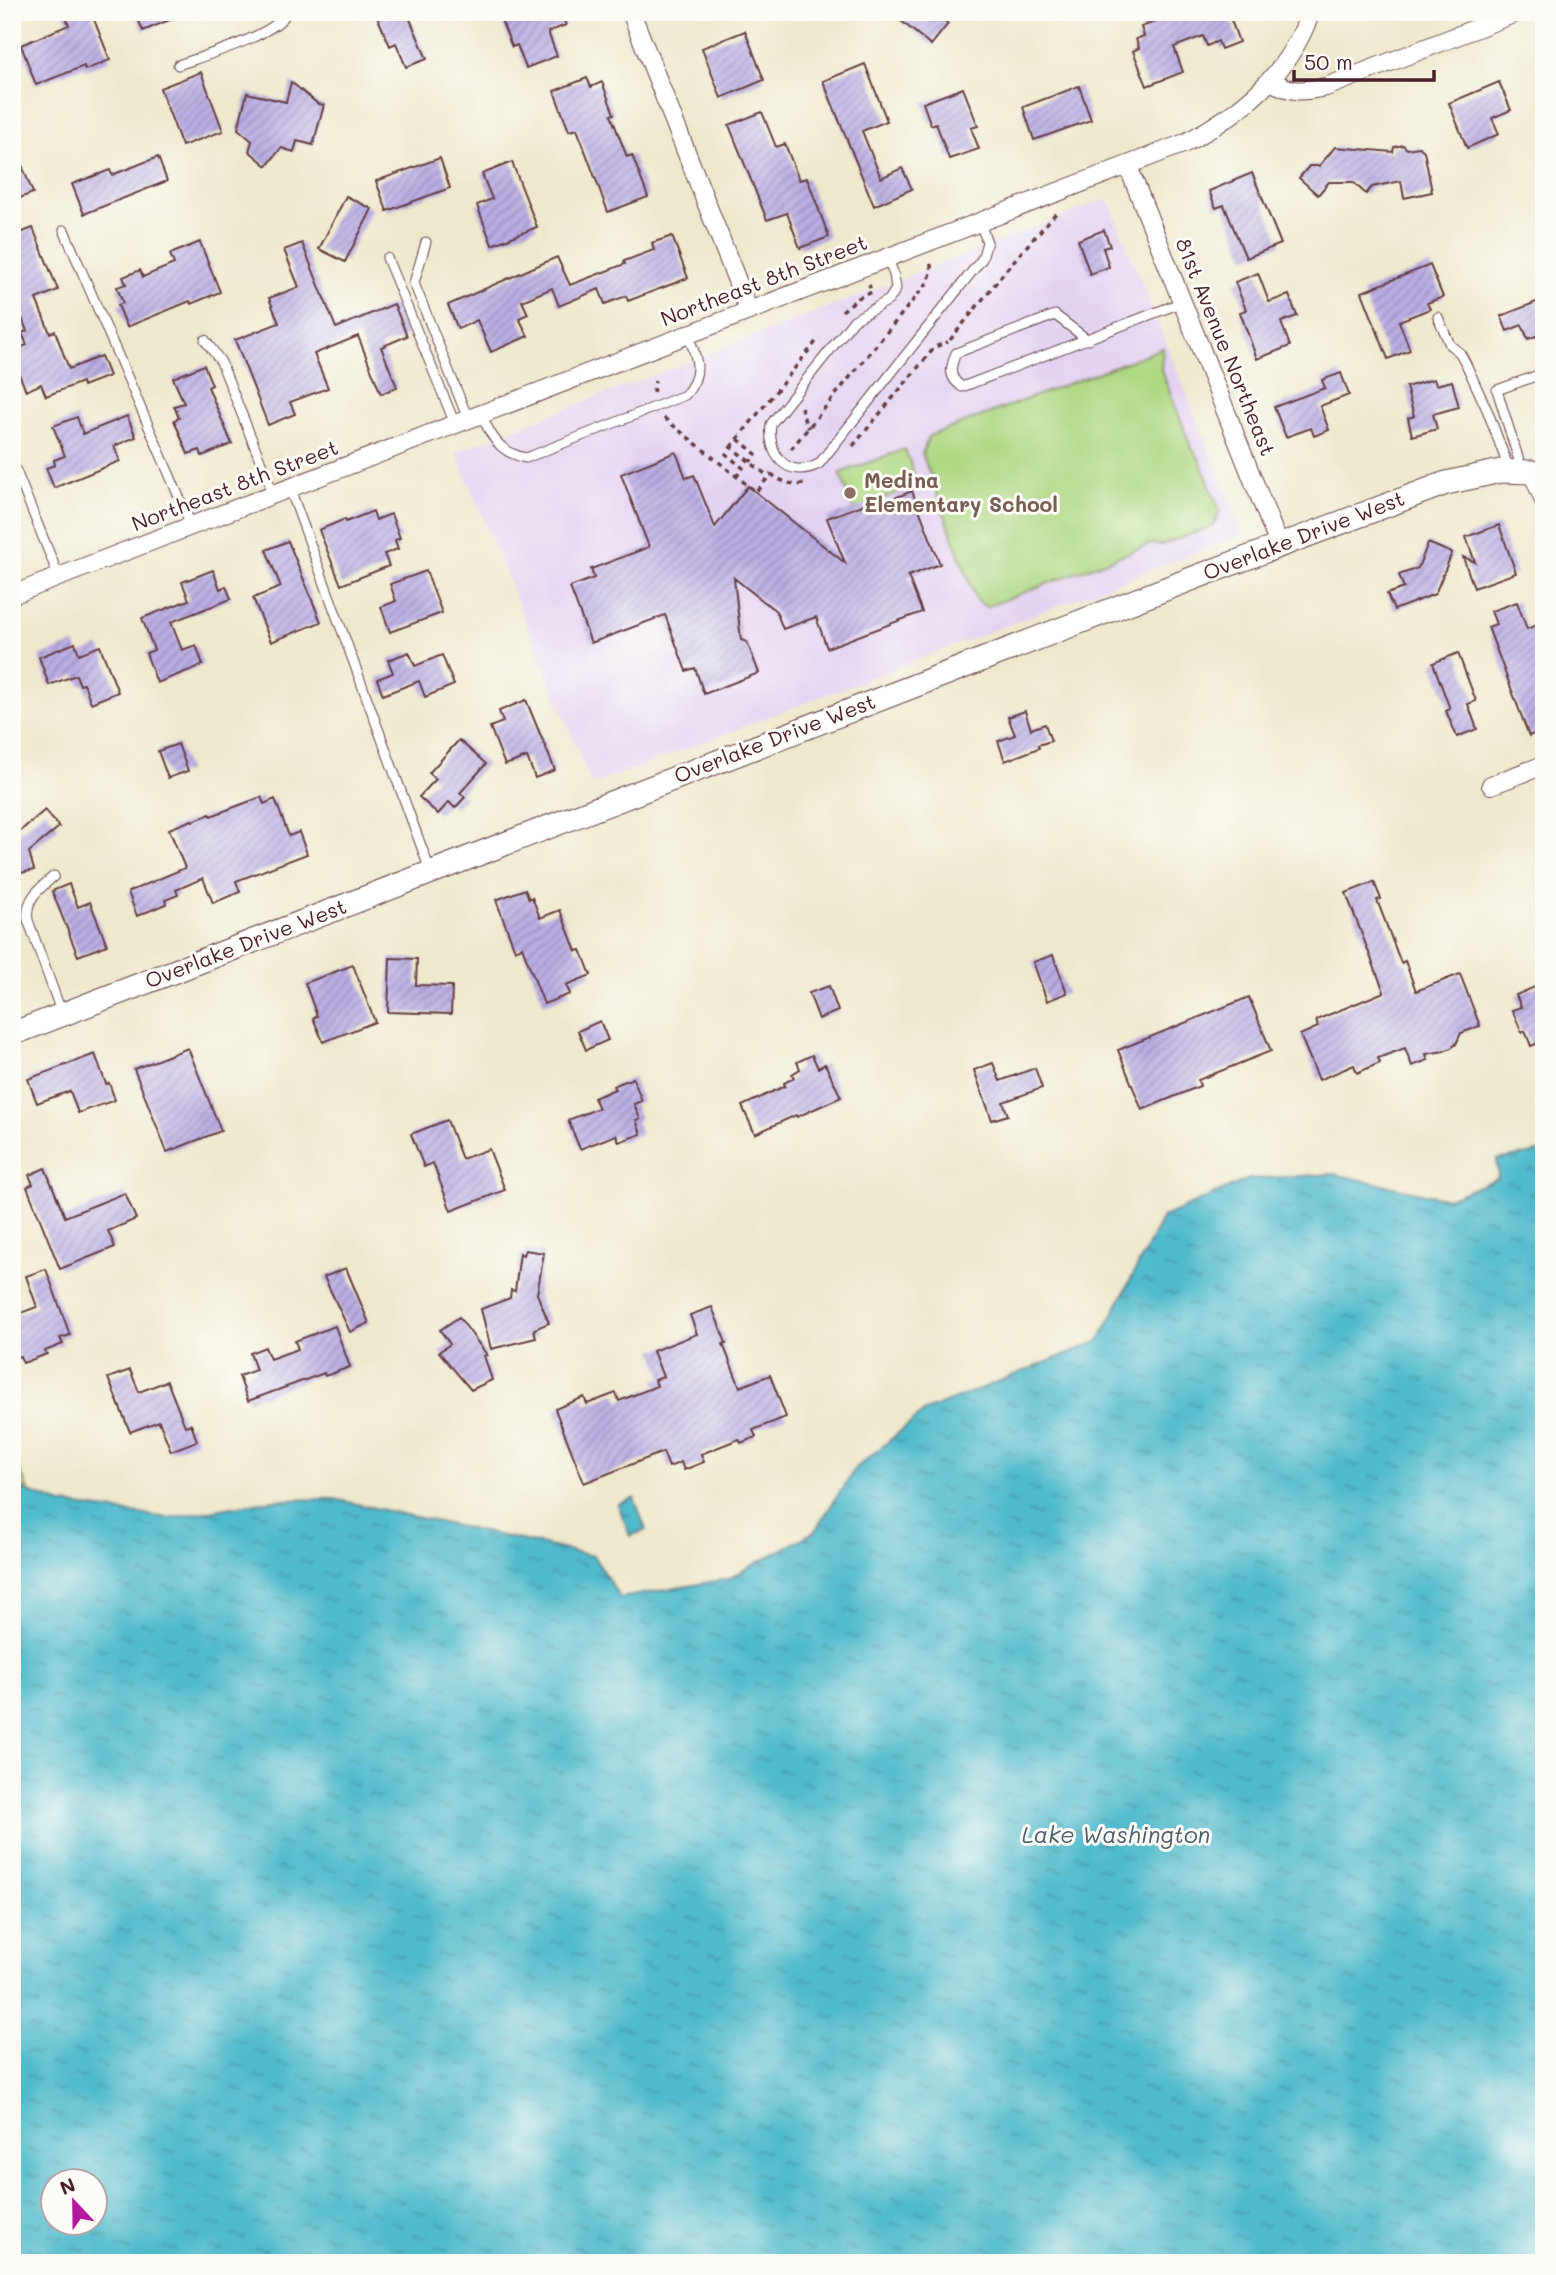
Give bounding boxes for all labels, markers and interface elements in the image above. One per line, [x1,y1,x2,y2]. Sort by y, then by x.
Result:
scale bar [1294,38,1434,82]
text: 50 m [1304,48,1353,75]
street label: Northeast 8th Street [656,228,871,331]
street label: 81st Avenue Northeast [1170,233,1283,459]
street label: Northeast 8th Street [127,433,342,536]
place label: Medina Elementary School [864,466,1058,518]
street label: Overlake Drive West [1199,484,1408,585]
marker: Medina Elementary School [842,485,858,501]
street label: Overlake Drive West [670,687,879,788]
street label: Overlake Drive West [141,892,350,993]
water label: Lake Washington [1022,1819,1210,1849]
north arrow [38,2166,108,2236]
text: N [56,2171,79,2200]

